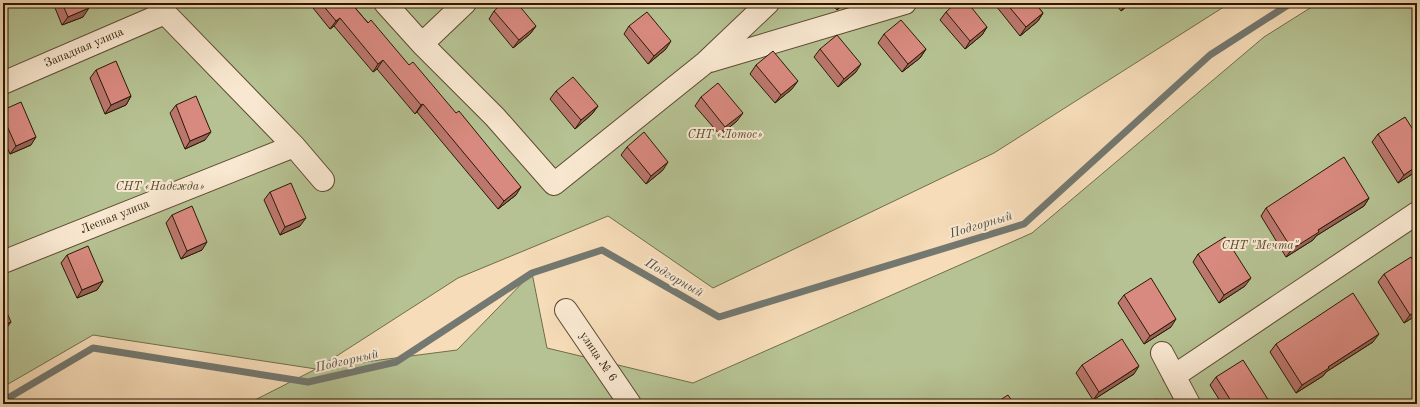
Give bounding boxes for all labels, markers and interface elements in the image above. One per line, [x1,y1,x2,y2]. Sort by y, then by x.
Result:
street label: Западная улица [43,26,125,70]
park label: СНТ «Лотос» [687,129,763,141]
park label: СНТ «Надежда» [116,181,204,193]
street label: Лесная улица [79,198,151,236]
water label: Подгорный [947,209,1014,241]
park label: СНТ "Мечта" [1221,240,1300,252]
water label: Подгорный [642,256,706,300]
street label: улица № 6 [577,330,619,384]
water label: Подгорный [313,347,381,375]

